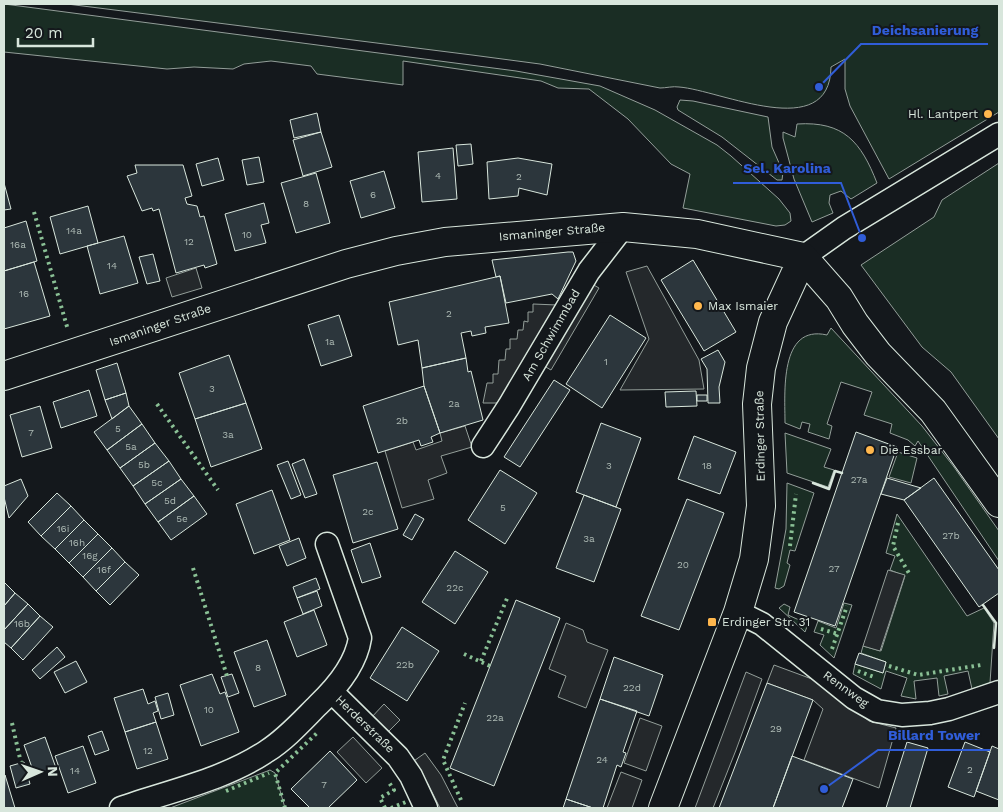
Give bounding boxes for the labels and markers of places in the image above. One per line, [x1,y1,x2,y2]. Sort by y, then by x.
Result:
callout: Deichsanierung [861,15,988,44]
place label: Hl. Lantpert [908,107,978,121]
marker: Hl. Lantpert [982,108,994,120]
callout: Sel. Karolina [733,154,841,183]
place label: Max Ismaier [708,299,778,313]
marker: Max Ismaier [692,300,704,312]
place label: Die Essbar [880,443,942,457]
marker: Die Essbar [864,444,876,456]
place label: Erdinger Str. 31 [722,615,810,629]
marker: Erdinger Str. 31 [706,616,718,628]
callout: Billard Tower [878,721,990,750]

